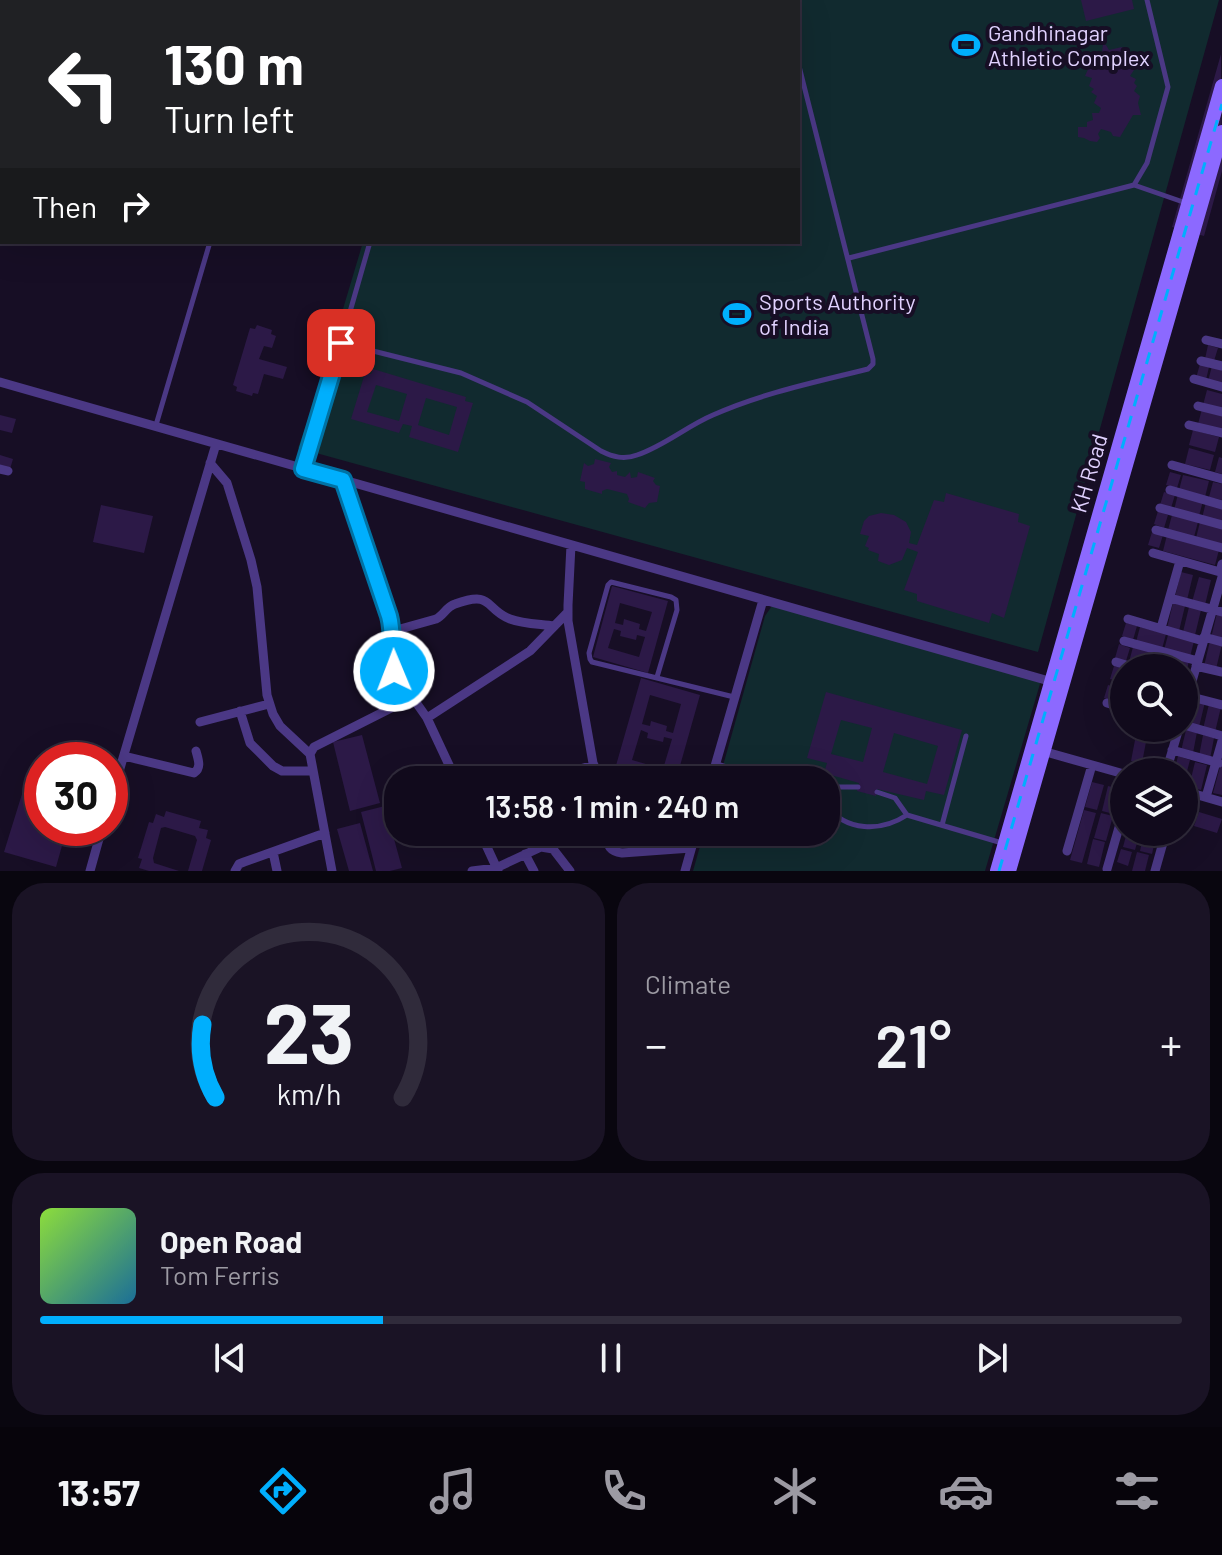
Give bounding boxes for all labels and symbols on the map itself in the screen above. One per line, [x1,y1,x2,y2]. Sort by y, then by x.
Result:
place label: Gandhinagar Athletic Complex [988,19,1150,70]
sports icon: Gandhinagar Athletic Complex [951,30,981,60]
place label: Sports Authority of India [759,288,916,339]
sports icon: Sports Authority of India [722,299,752,329]
pin [307,309,375,377]
street label: KH Road [1064,431,1112,515]
position arrow [352,629,436,713]
speed limit sign: 30 [24,742,128,846]

